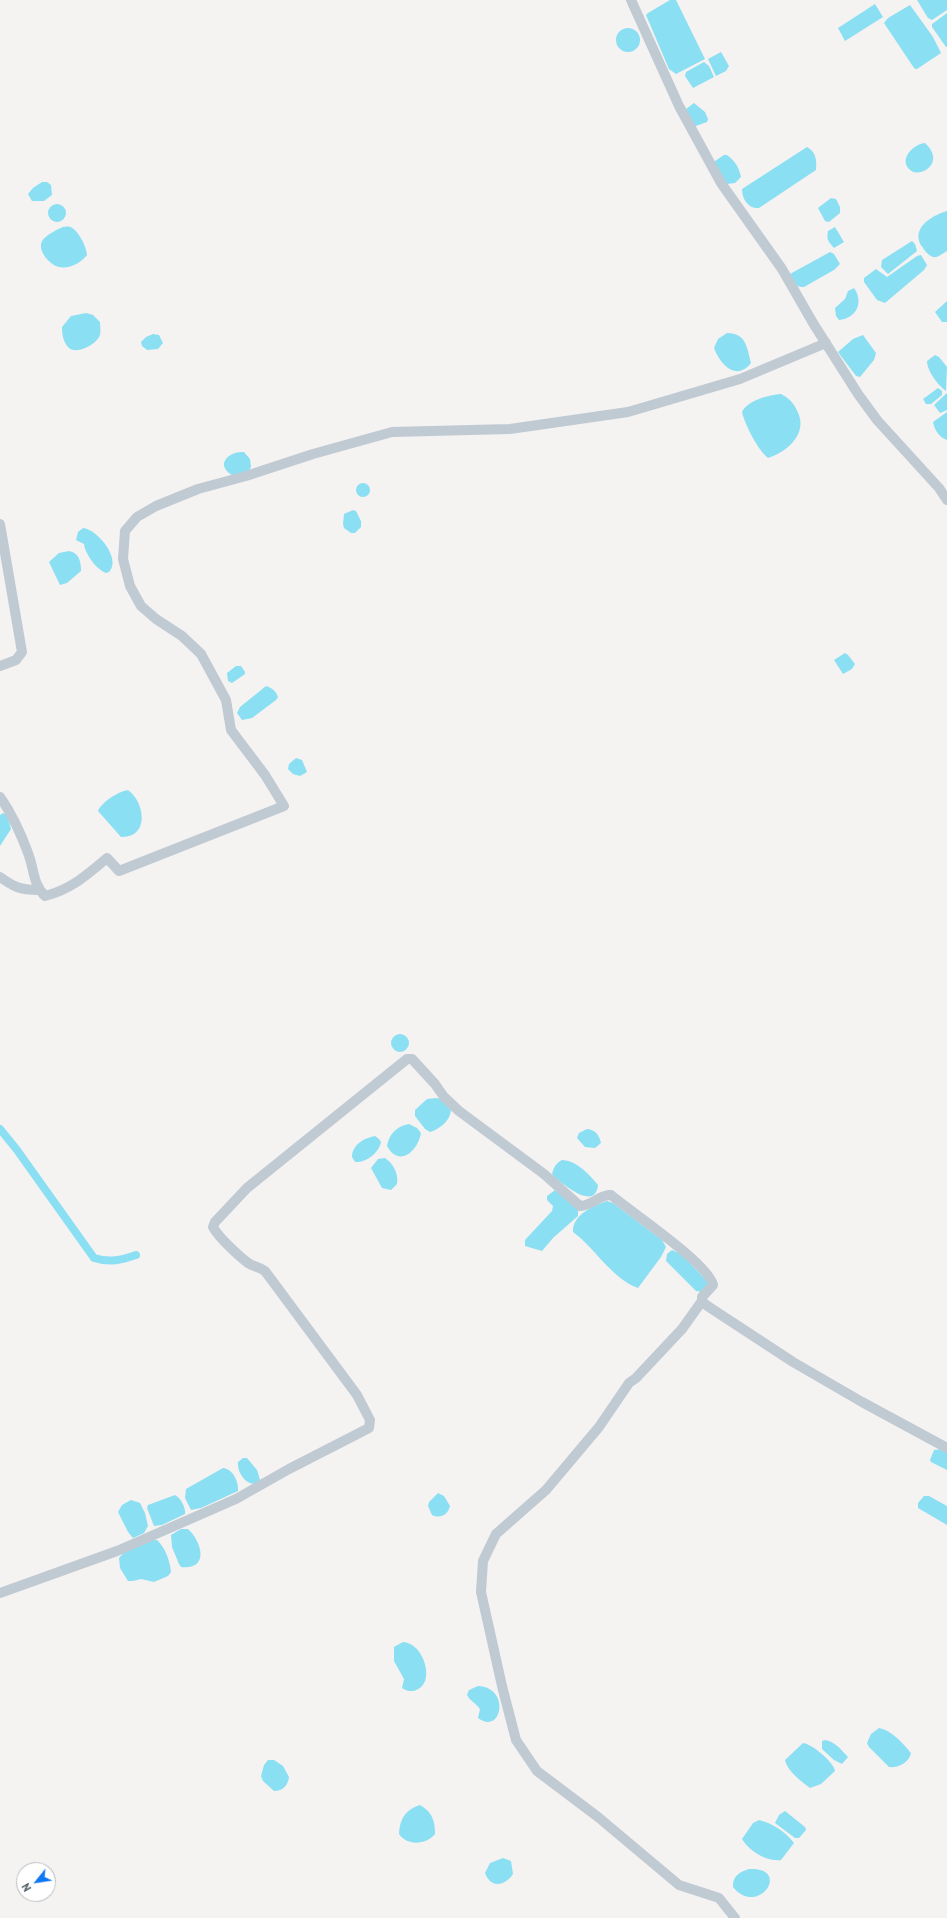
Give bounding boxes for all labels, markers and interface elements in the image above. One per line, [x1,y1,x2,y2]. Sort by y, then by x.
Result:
north arrow [16,1862,56,1902]
text: N [19,1881,34,1894]

